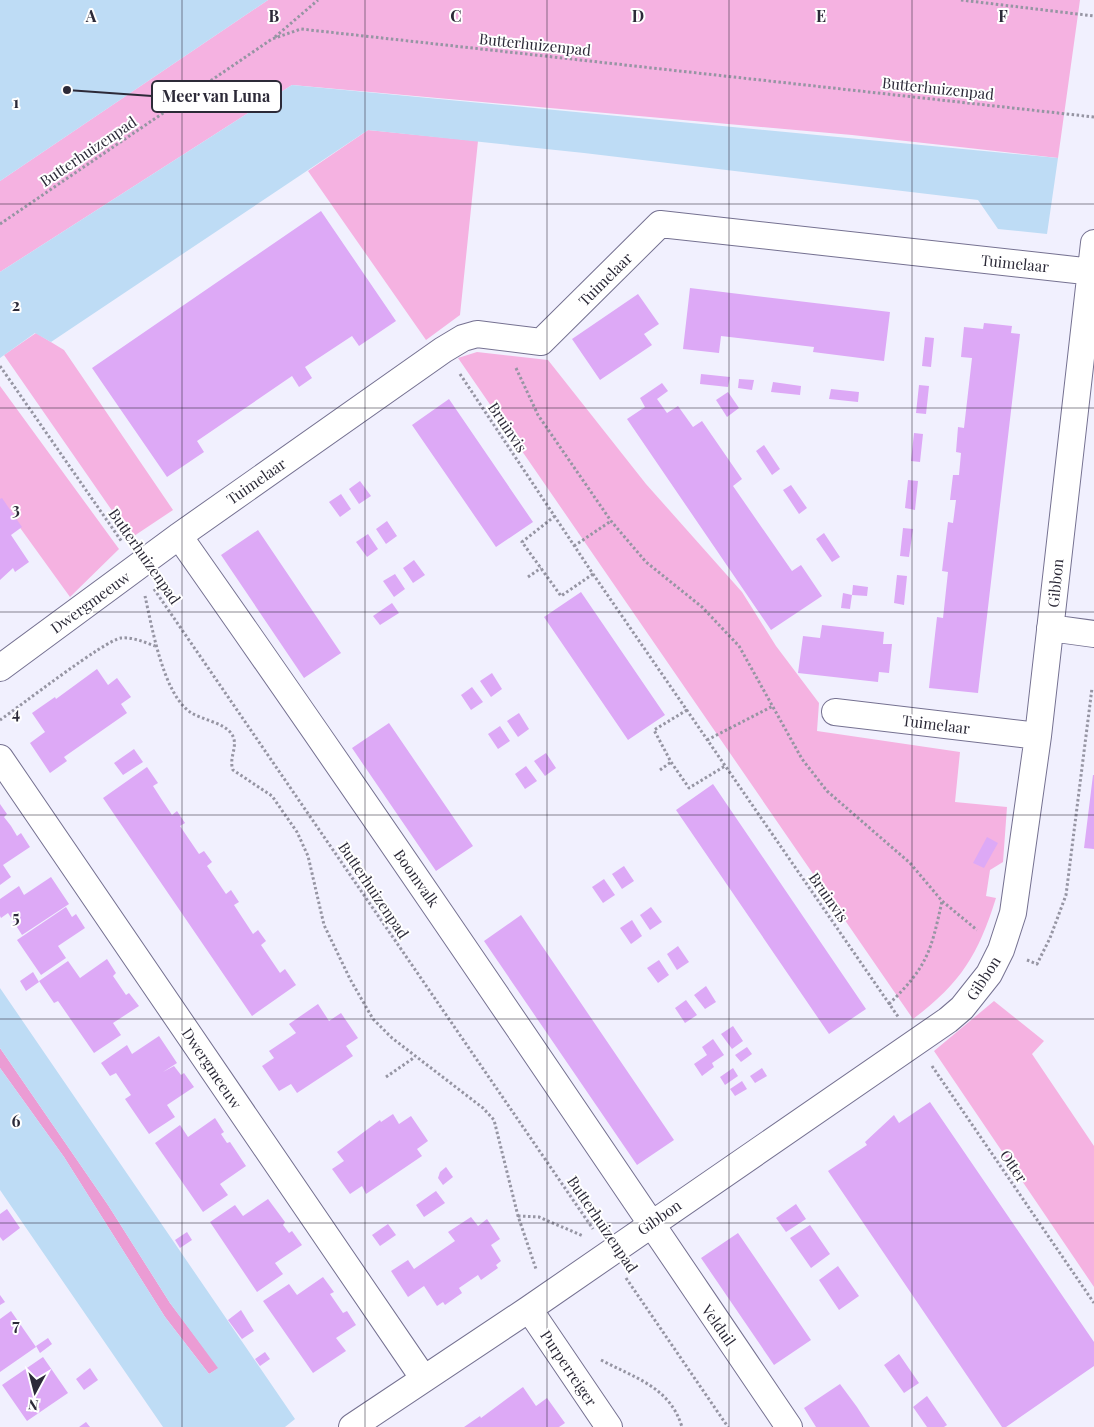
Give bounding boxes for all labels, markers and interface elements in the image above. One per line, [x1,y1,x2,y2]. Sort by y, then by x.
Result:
text: A [85,5,97,26]
text: B [269,5,280,26]
text: C [450,5,462,26]
text: D [632,5,644,26]
text: E [816,5,826,26]
text: F [998,5,1008,26]
street label: Butterhuizenpad [478,28,592,60]
street label: Butterhuizenpad [881,72,995,104]
callout: Meer van Luna [152,81,281,112]
text: Meer van Luna [162,85,271,106]
text: 1 [13,91,19,112]
street label: Butterhuizenpad [36,111,140,191]
street label: Tuimelaar [574,248,636,310]
street label: Tuimelaar [980,249,1050,277]
text: 2 [12,294,20,315]
street label: Bruinvis [484,398,532,456]
street label: Tuimelaar [222,453,290,509]
text: 3 [12,498,20,519]
street label: Butterhuizenpad [105,504,186,608]
street label: Gibbon [1042,558,1068,608]
street label: Dwergmeeuw [46,566,134,637]
text: 4 [12,702,20,723]
street label: Tuimelaar [901,710,971,738]
street label: Butterhuizenpad [334,838,414,942]
street label: Boomvalk [390,845,445,911]
street label: Bruinvis [805,868,853,926]
text: 5 [12,906,20,927]
street label: Gibbon [961,952,1005,1004]
street label: Dwergmeeuw [178,1024,247,1113]
text: 6 [12,1110,21,1131]
street label: Otter [996,1146,1032,1187]
street label: Butterhuizenpad [563,1172,643,1276]
street label: Gibbon [633,1195,685,1239]
street label: Velduil [697,1299,741,1350]
text: 7 [12,1314,20,1335]
street label: Purperreiger [536,1326,602,1410]
north arrow [10,1367,60,1417]
text: N [27,1395,40,1415]

